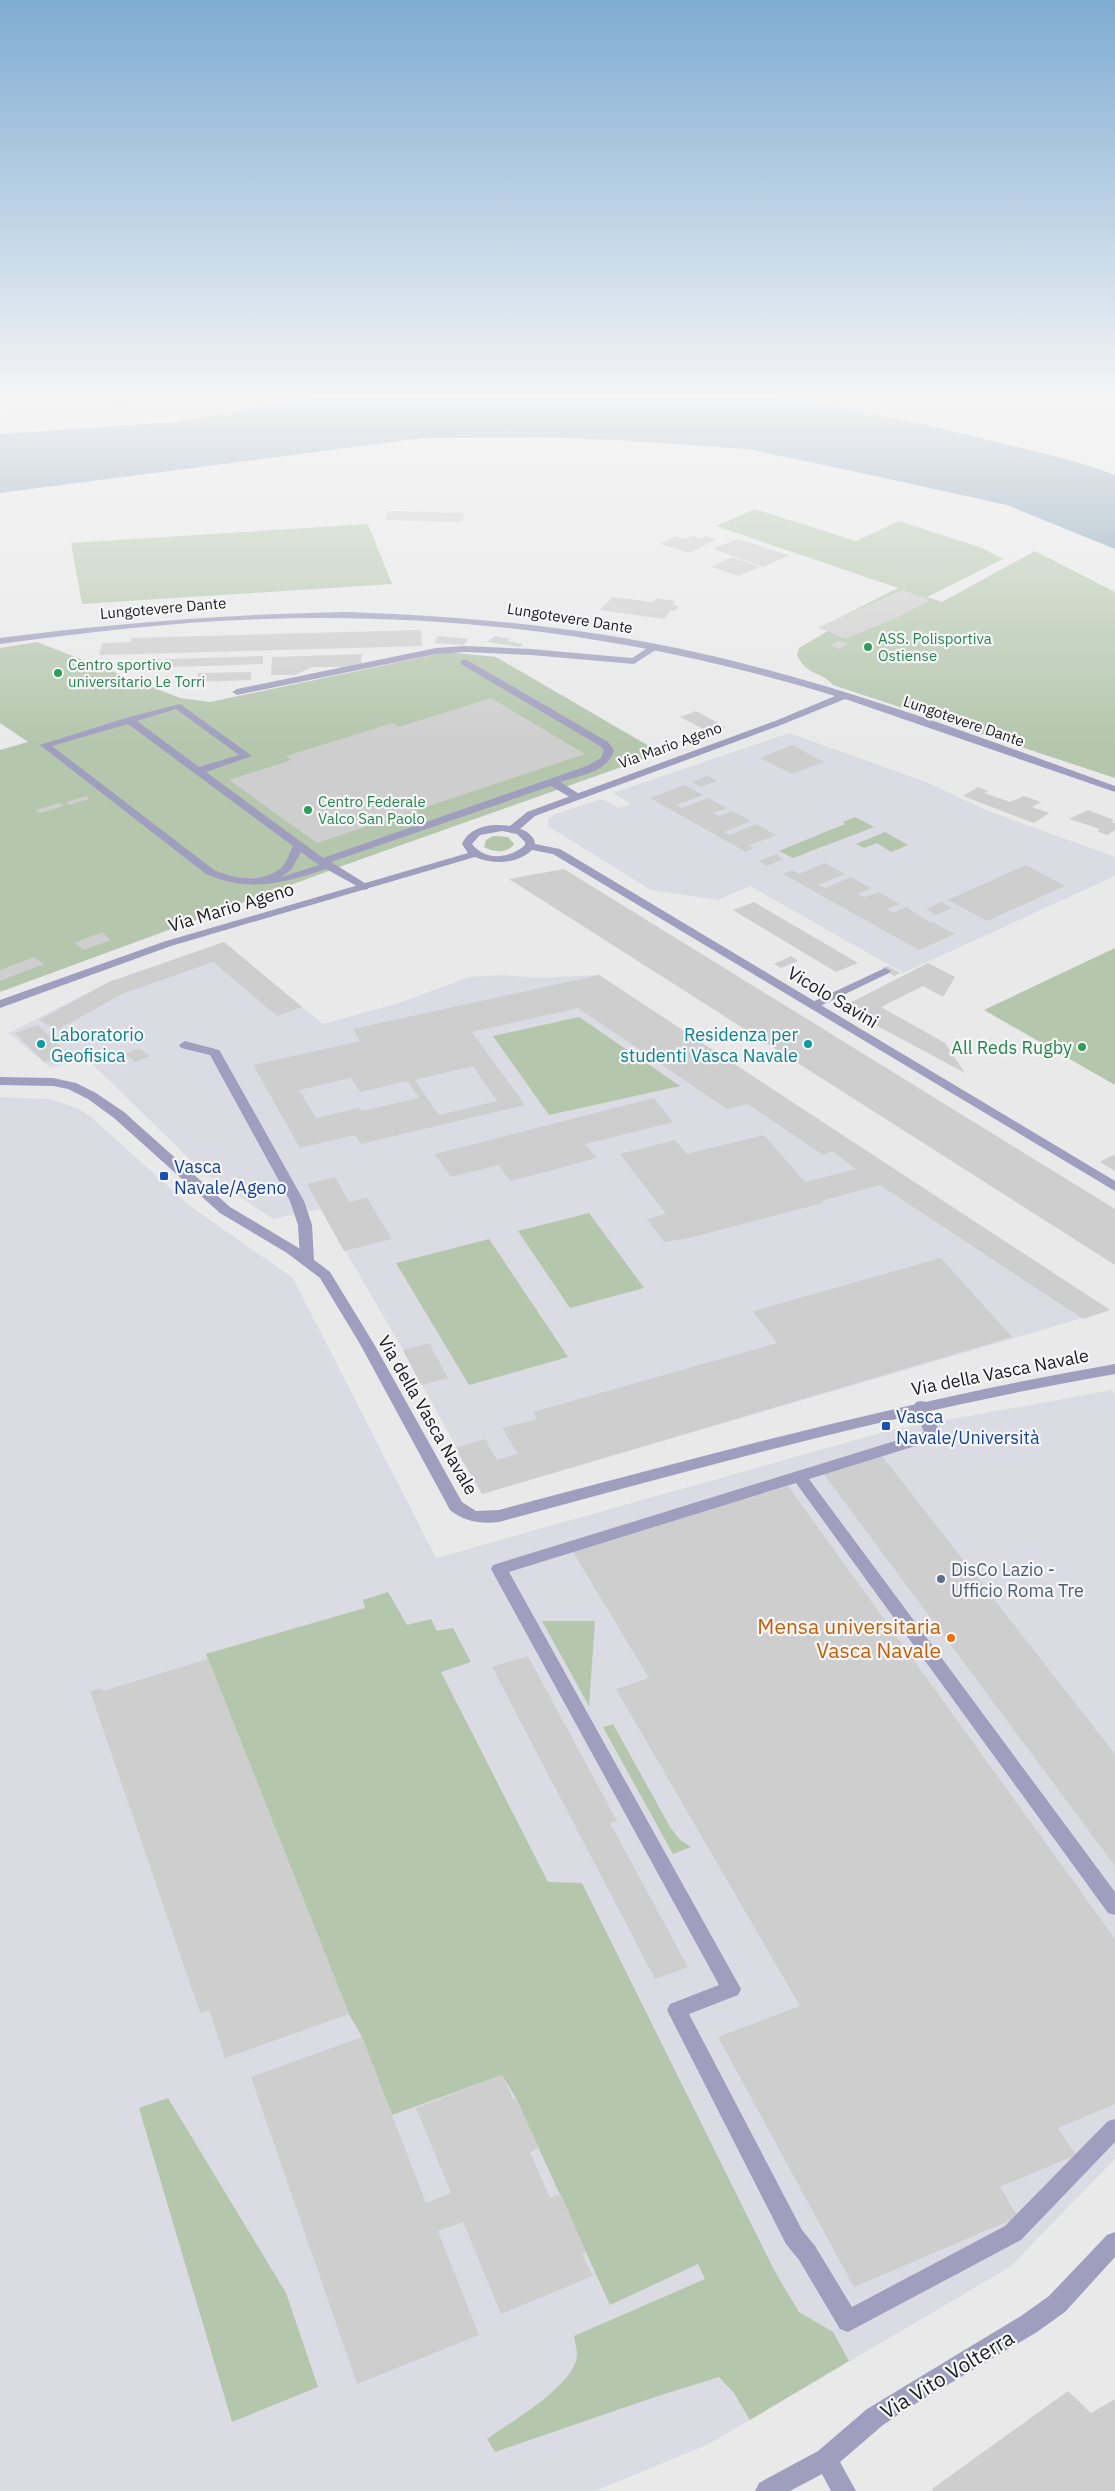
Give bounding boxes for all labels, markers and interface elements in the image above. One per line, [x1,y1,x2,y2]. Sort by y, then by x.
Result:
street label: Lungotevere Dante [99,593,227,623]
street label: Lungotevere Dante [506,599,634,637]
place label: ASS. Polisportiva Ostiense [878,629,992,665]
marker: ASS. Polisportiva Ostiense [862,641,874,653]
place label: Centro sportivo universitario Le Torri [68,655,205,691]
marker: Centro sportivo universitario Le Torri [52,667,64,679]
street label: Lungotevere Dante [901,691,1027,751]
street label: Via Mario Ageno [616,718,724,772]
place label: Centro Federale Valco San Paolo [318,792,426,828]
marker: Centro Federale Valco San Paolo [302,804,314,816]
street label: Via Mario Ageno [165,877,297,937]
street label: Vicolo Savini [783,961,883,1033]
place label: Laboratorio Geofisica [51,1023,144,1067]
place label: Residenza per studenti Vasca Navale [620,1023,798,1067]
place label: All Reds Rugby [951,1036,1072,1059]
marker: Laboratorio Geofisica [35,1038,47,1050]
marker: Residenza per studenti Vasca Navale [802,1038,814,1050]
marker: All Reds Rugby [1076,1041,1088,1053]
place label: Vasca Navale/Ageno [174,1155,286,1199]
marker: Vasca Navale/Ageno [158,1170,170,1182]
street label: Via della Vasca Navale [373,1331,483,1499]
street label: Via della Vasca Navale [909,1343,1091,1400]
place label: Vasca Navale/Università [896,1405,1040,1449]
marker: Vasca Navale/Università [880,1420,892,1432]
place label: DisCo Lazio - Ufficio Roma Tre [951,1558,1084,1602]
marker: DisCo Lazio - Ufficio Roma Tre [935,1573,947,1585]
place label: Mensa universitaria Vasca Navale [757,1612,941,1664]
marker: Mensa universitaria Vasca Navale [945,1632,957,1644]
street label: Via Vito Volterra [875,2323,1019,2425]

